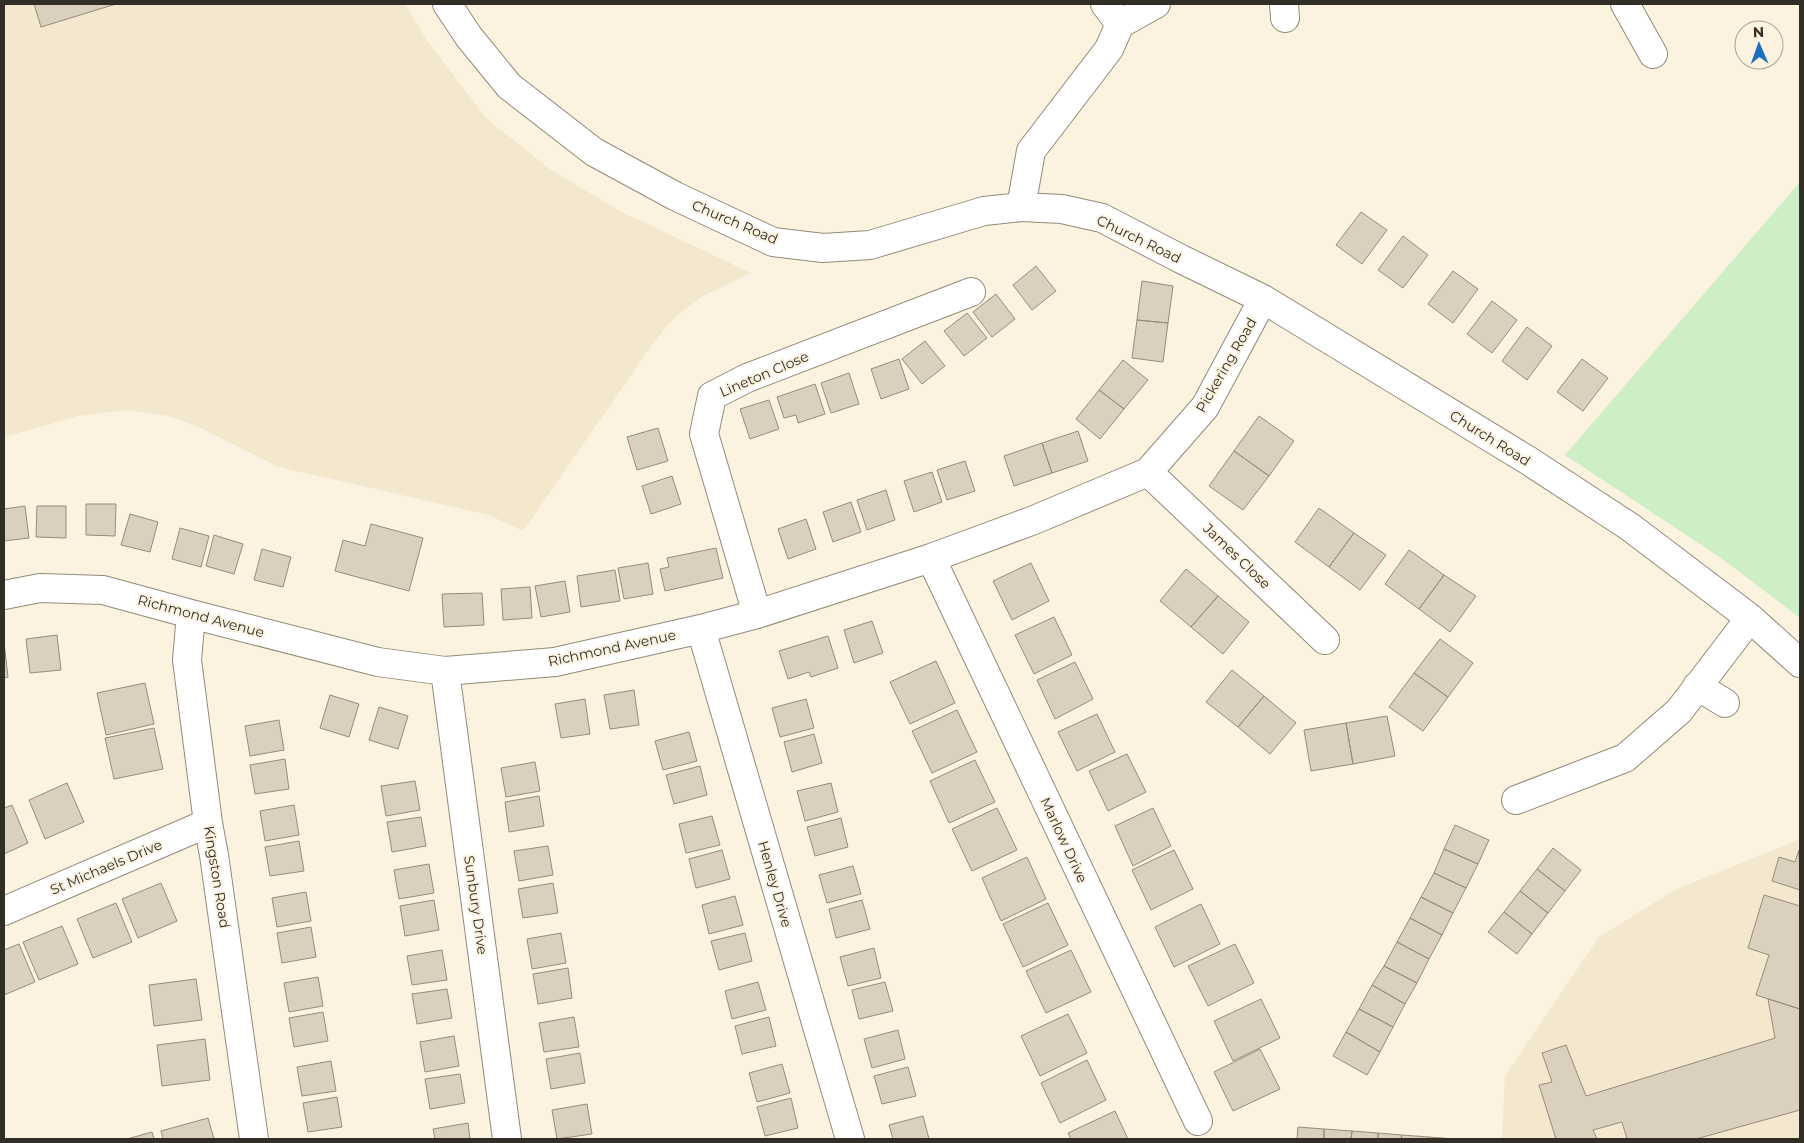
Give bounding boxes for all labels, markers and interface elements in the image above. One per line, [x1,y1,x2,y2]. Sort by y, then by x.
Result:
north arrow [1734,20,1784,70]
text: N [1753,23,1765,41]
street label: Church Road [689,196,781,248]
street label: Church Road [1094,211,1184,267]
street label: Pickering Road [1192,314,1260,416]
street label: Lineton Close [717,347,811,401]
street label: Church Road [1446,406,1534,470]
street label: James Close [1199,519,1274,593]
street label: Richmond Avenue [136,590,266,642]
street label: Richmond Avenue [546,626,678,670]
street label: Marlow Drive [1036,794,1092,886]
street label: Kingston Road [200,824,234,930]
street label: St Michaels Drive [47,835,165,899]
street label: Henley Drive [754,839,796,929]
street label: Sunbury Drive [460,854,492,956]

